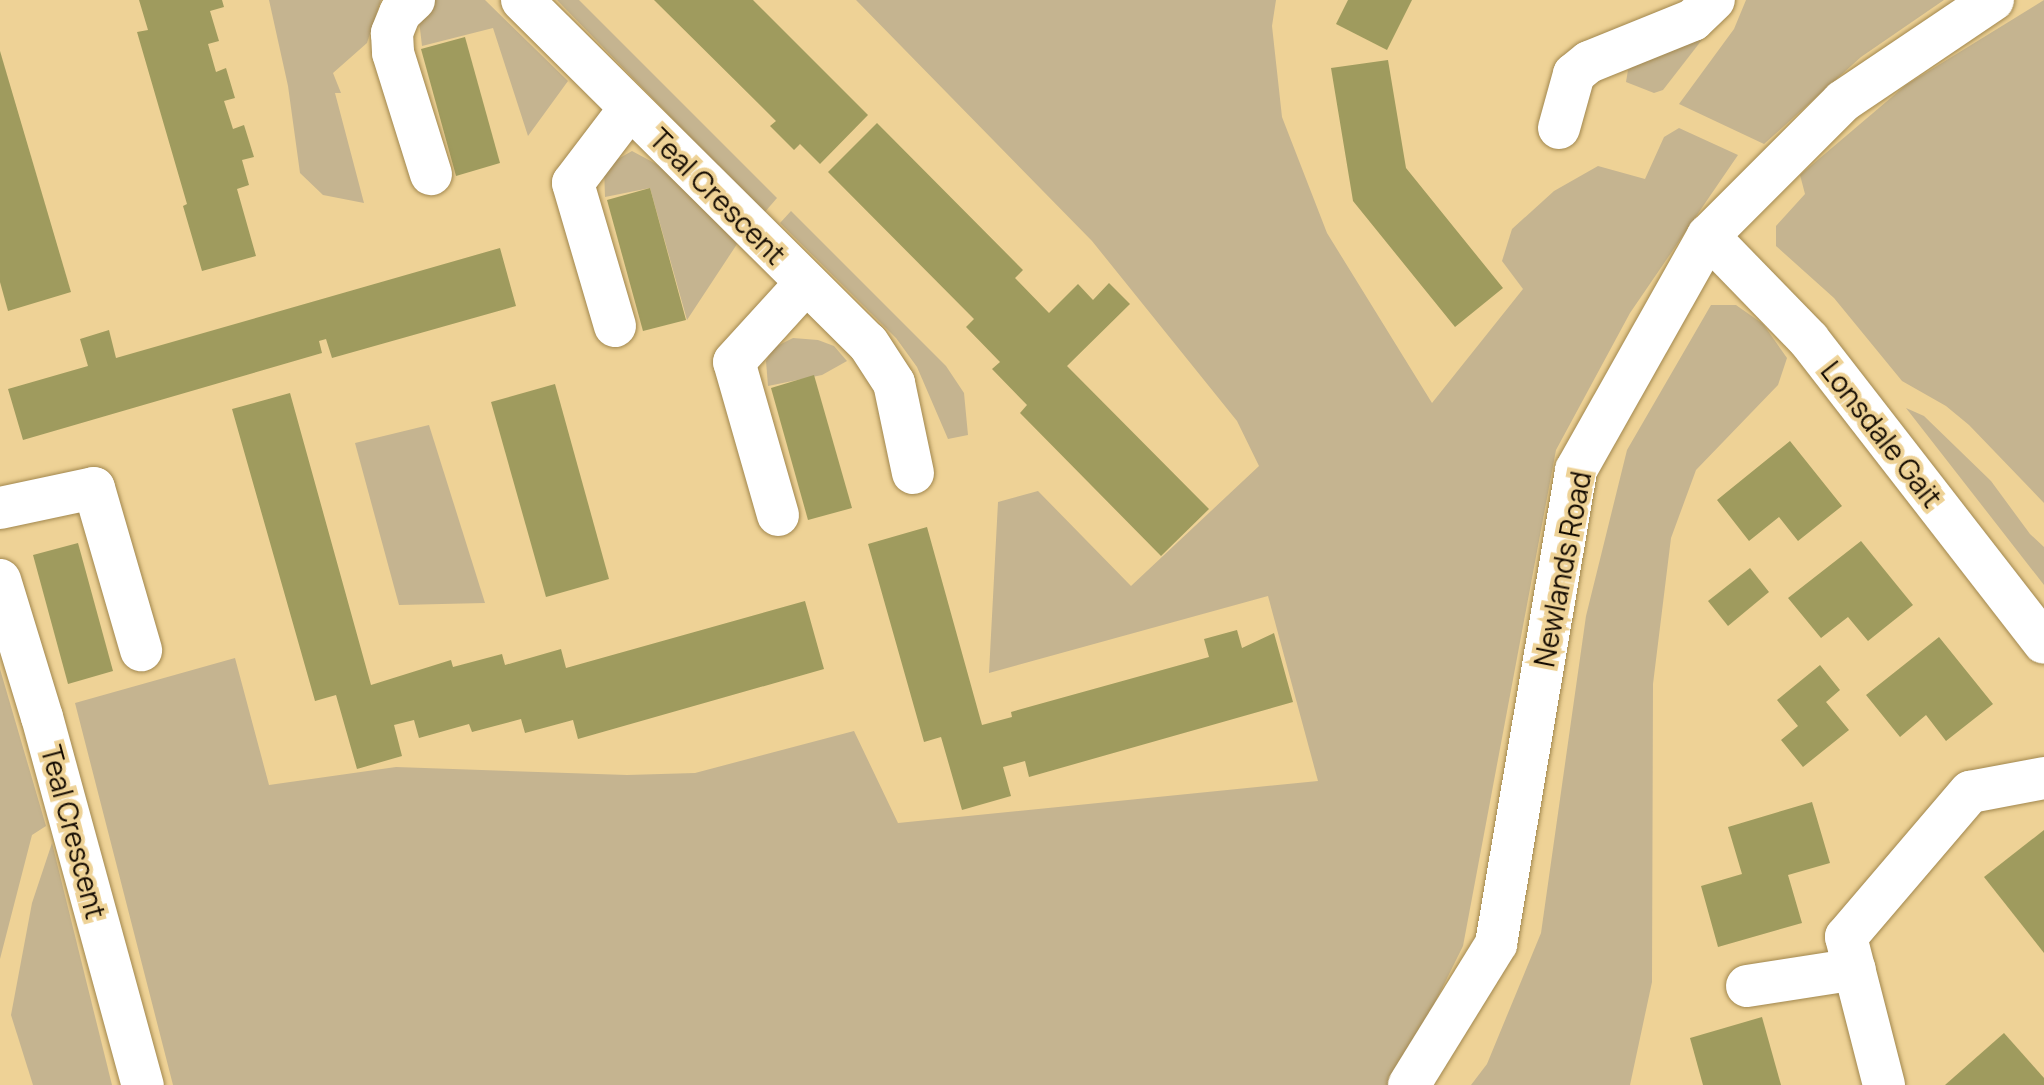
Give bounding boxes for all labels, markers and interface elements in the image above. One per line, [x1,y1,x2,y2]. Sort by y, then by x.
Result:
street label: Teal Crescent [643,121,793,271]
street label: Lonsdale Gait [1815,354,1949,514]
street label: Newlands Road [1527,468,1597,670]
street label: Teal Crescent [35,742,113,922]

